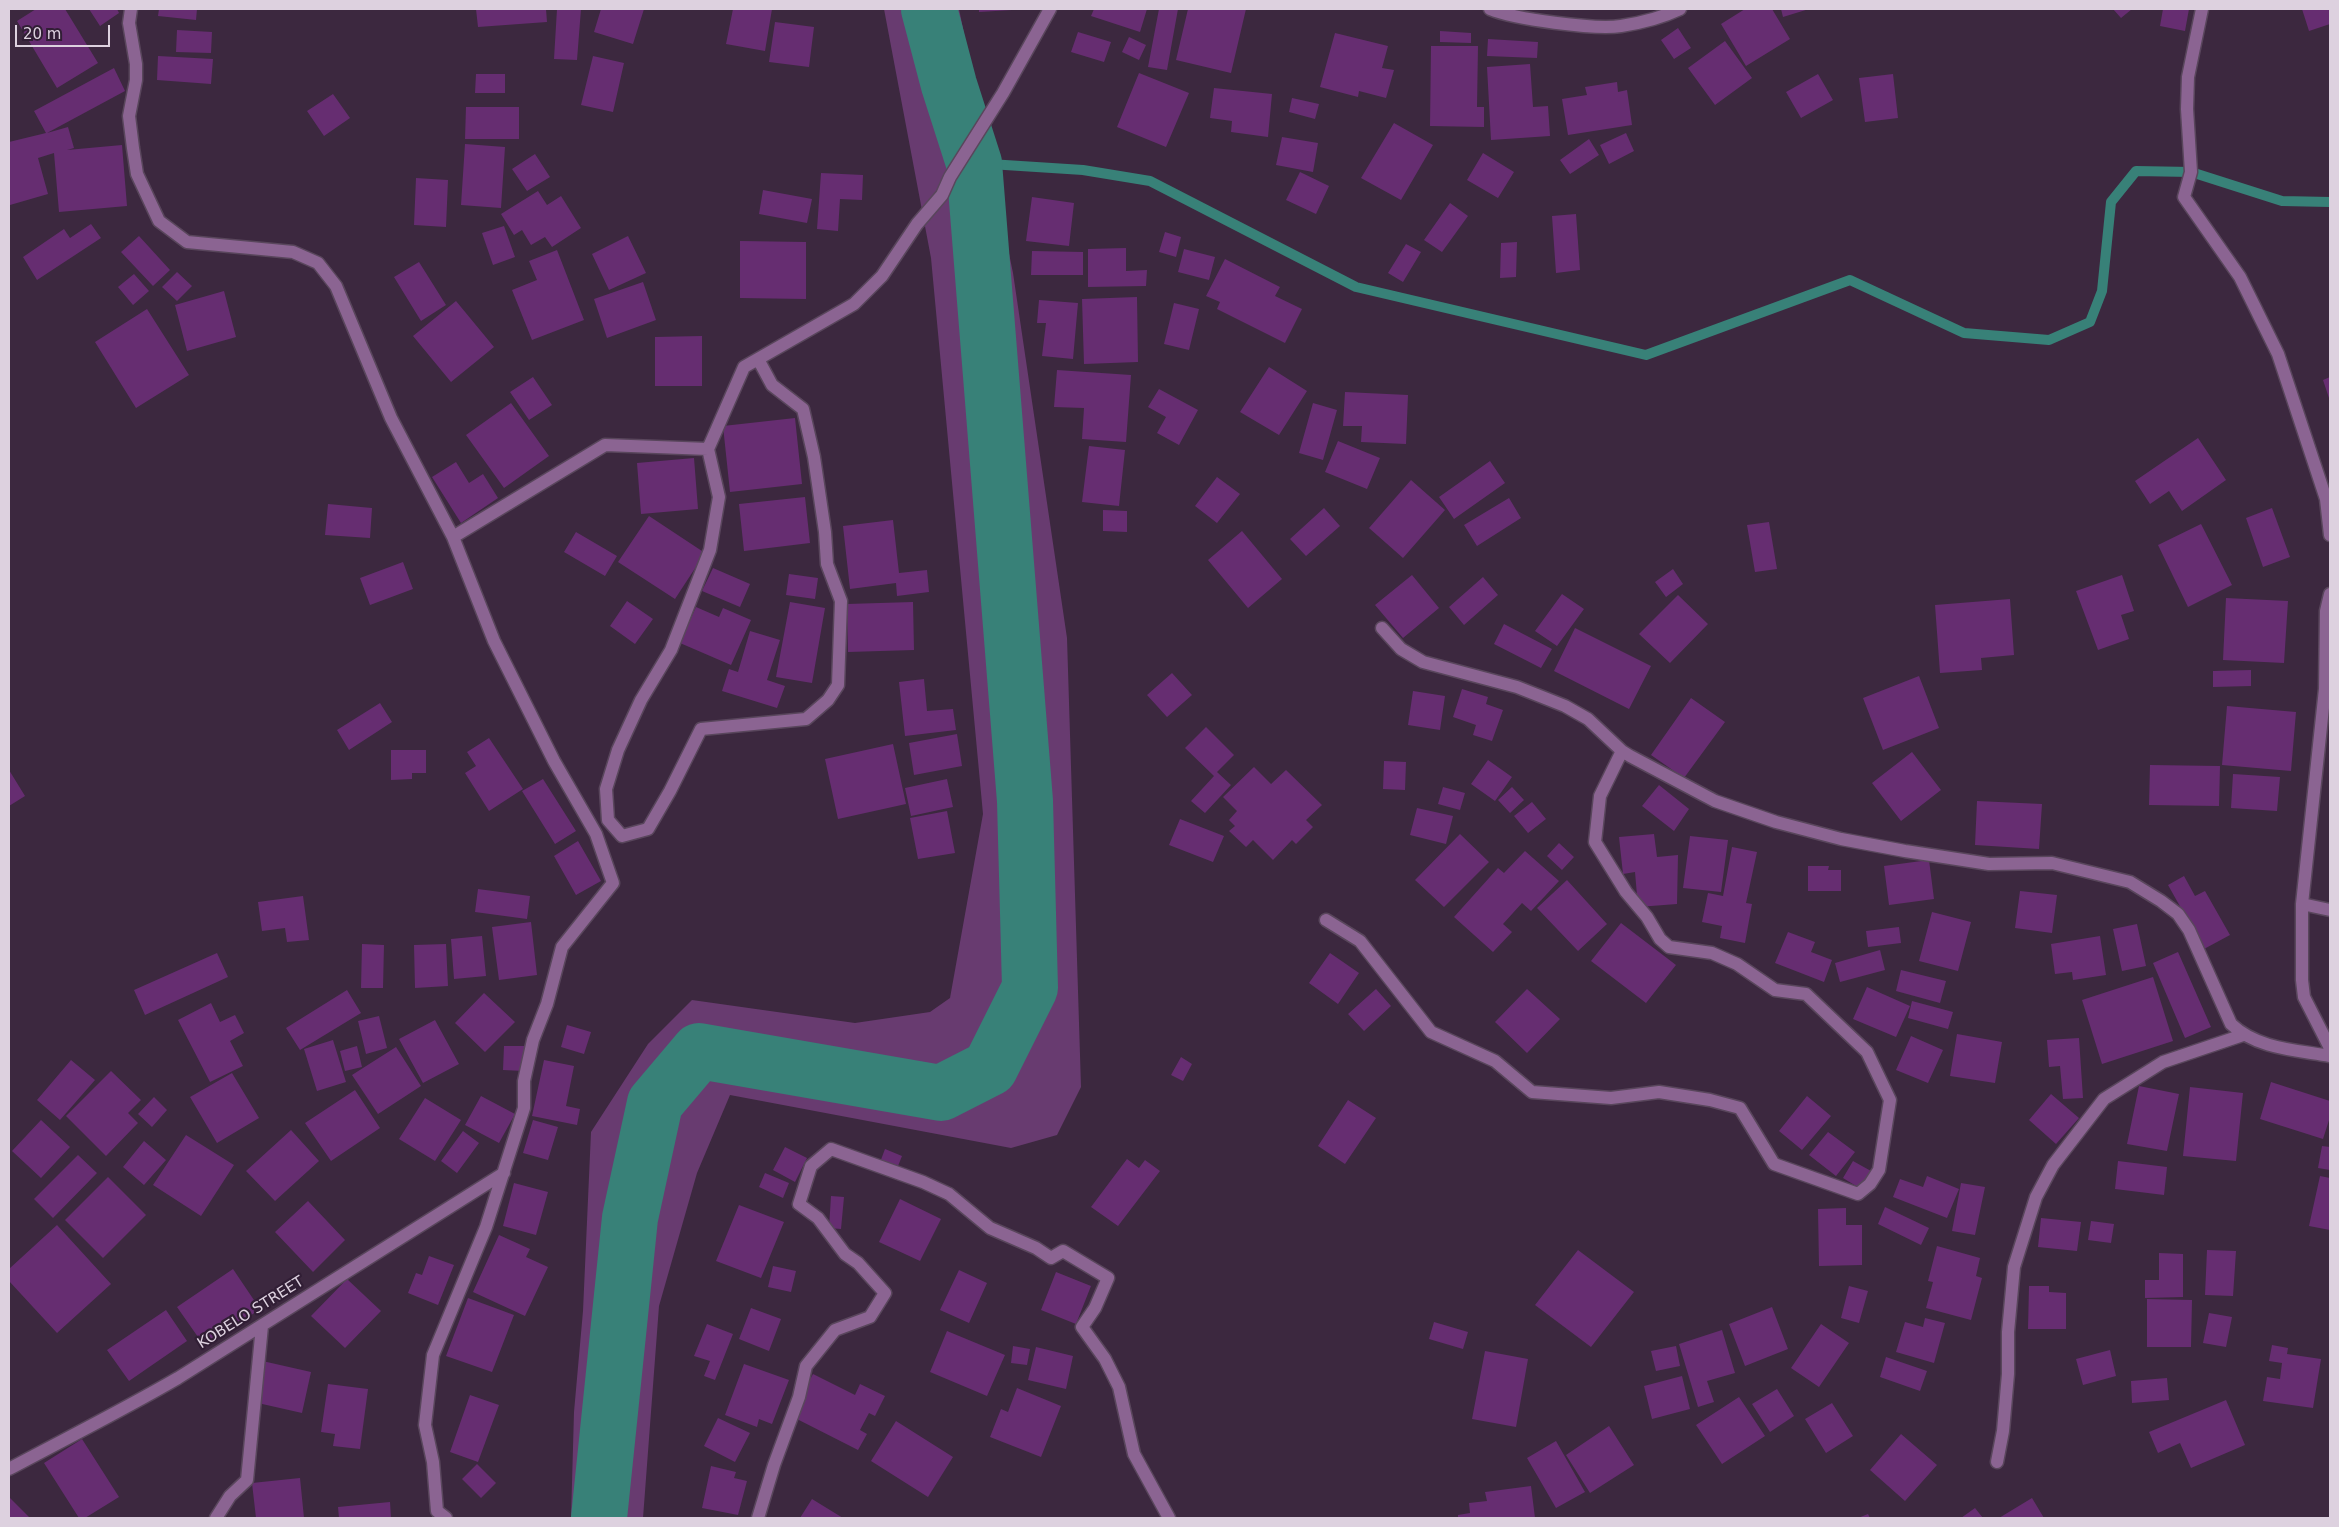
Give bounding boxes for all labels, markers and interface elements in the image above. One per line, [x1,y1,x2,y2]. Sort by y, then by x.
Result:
scale bar [18,15,112,47]
text: 20 m [23,25,61,43]
street label: KOBELO STREET [194,1273,308,1353]

